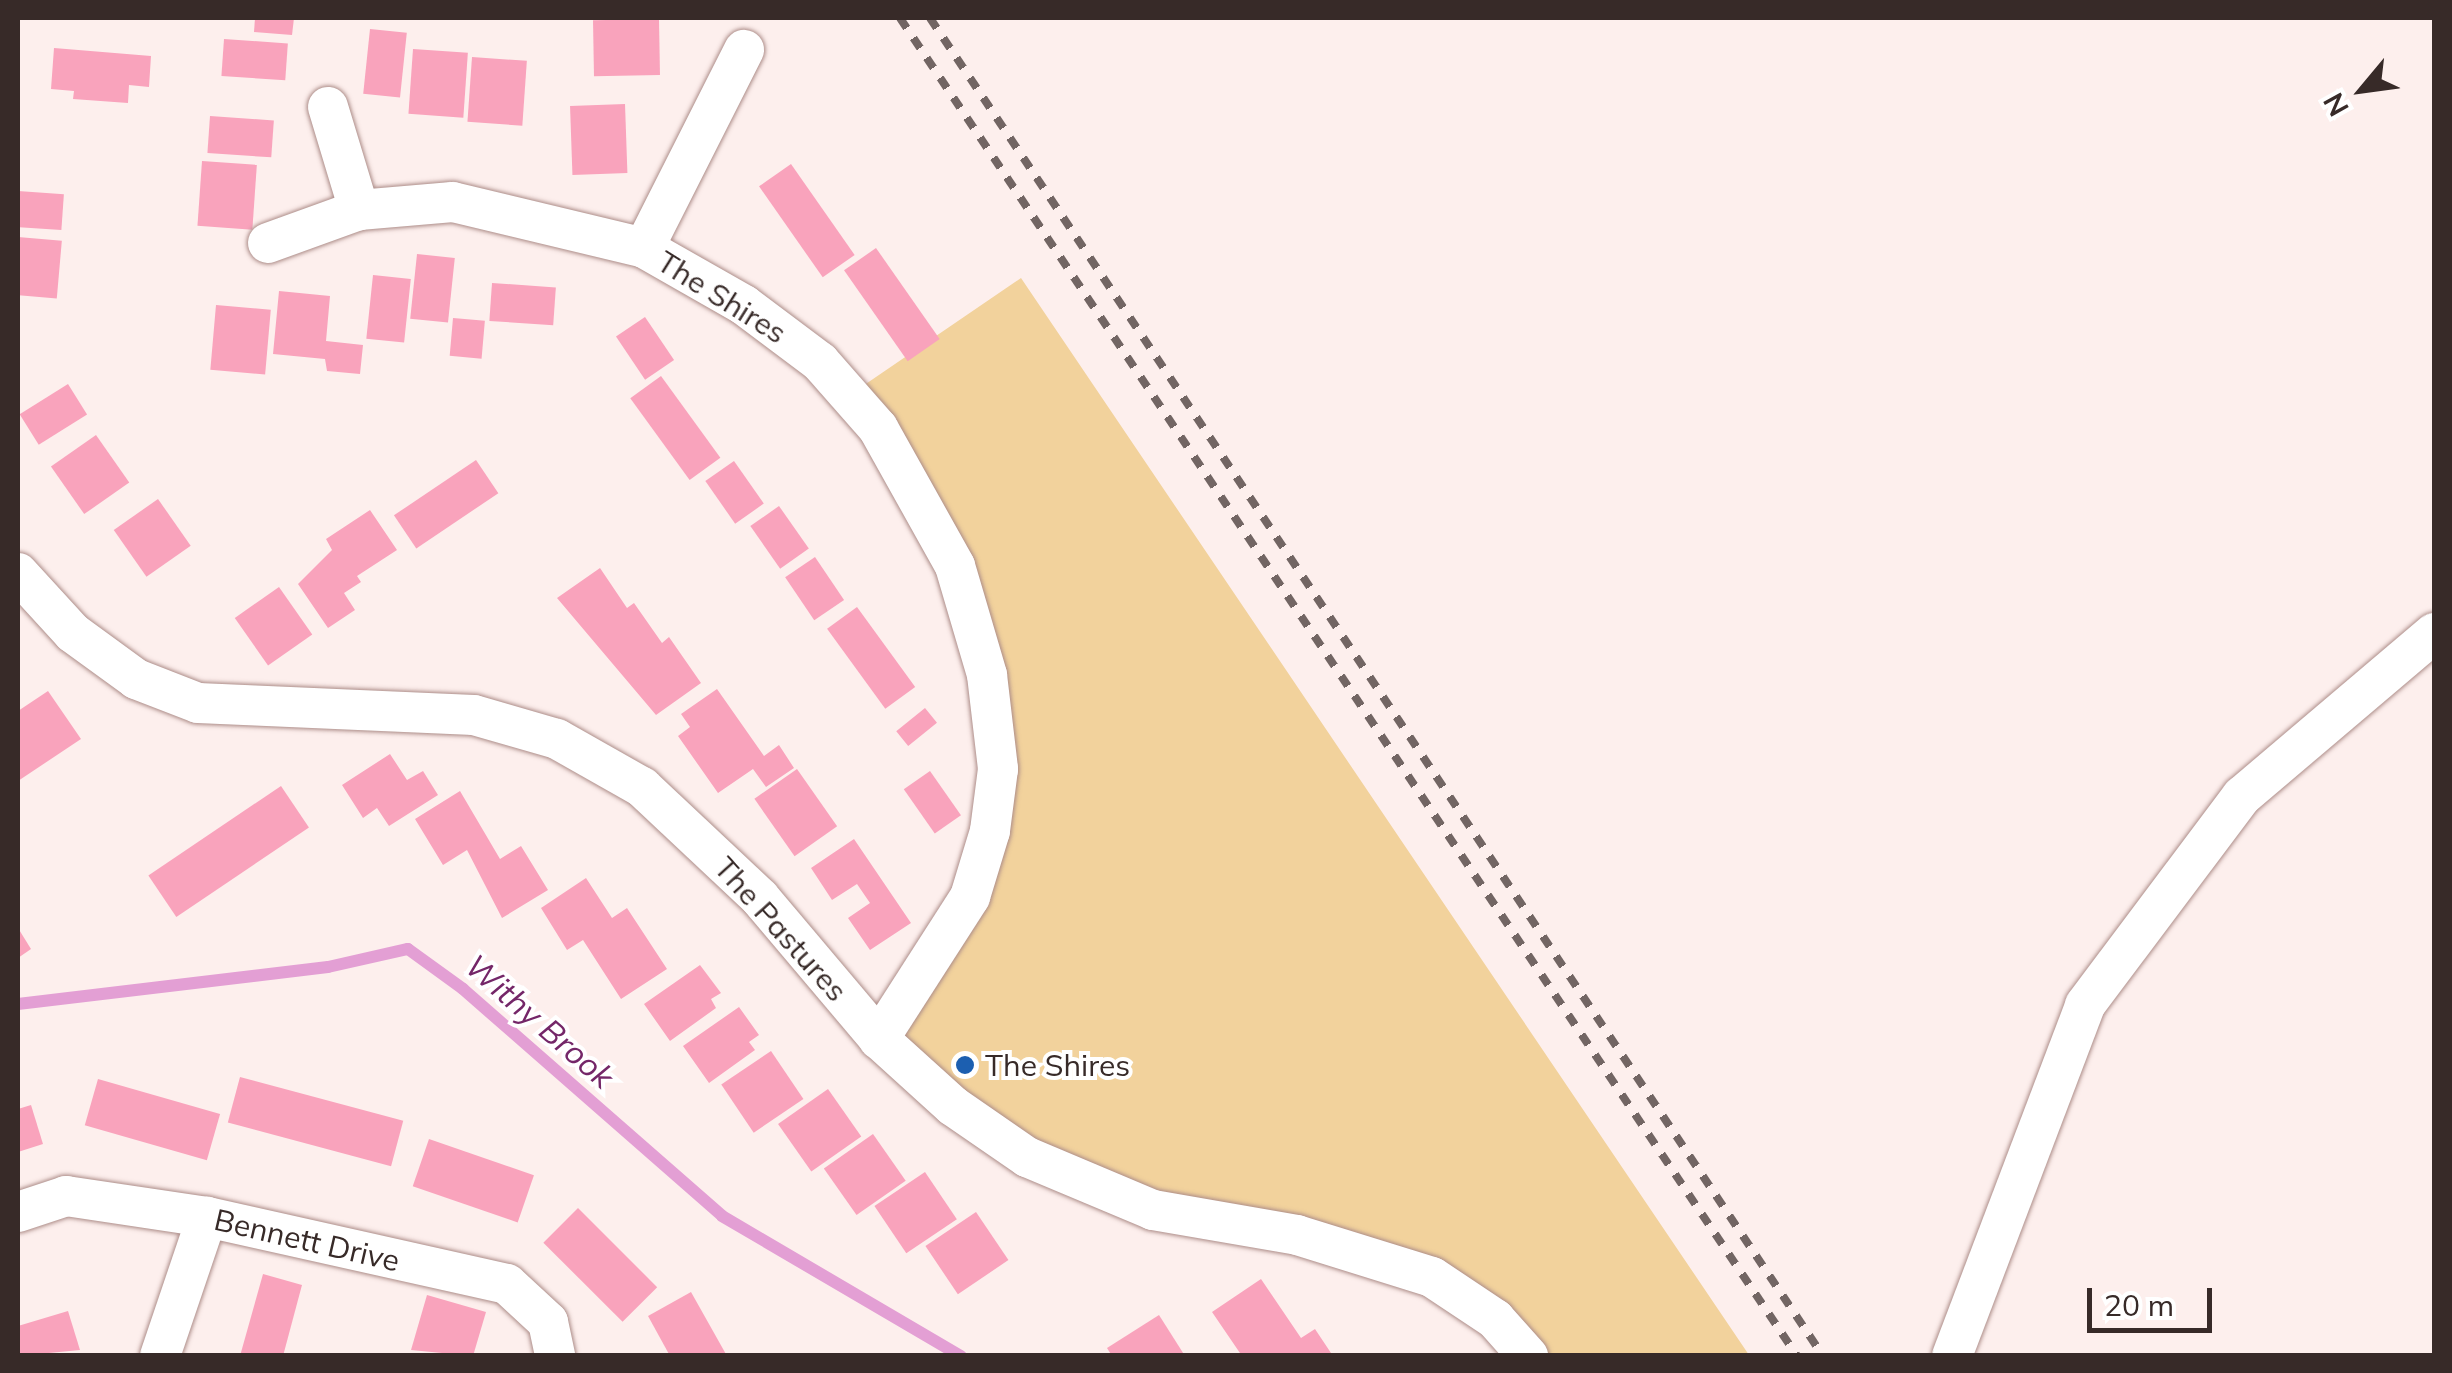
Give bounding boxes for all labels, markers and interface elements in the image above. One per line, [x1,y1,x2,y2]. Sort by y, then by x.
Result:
north arrow [2312,40,2412,140]
text: N [2315,87,2356,123]
street label: The Shires [651,243,793,351]
street label: The Pastures [707,850,855,1008]
water label: Withy Brook [458,946,622,1096]
place label: The Shires [985,1047,1130,1083]
marker: The Shires [954,1054,976,1076]
street label: Bennett Drive [211,1201,403,1279]
scale bar [2092,1268,2217,1330]
text: 20 m [2104,1286,2174,1324]

